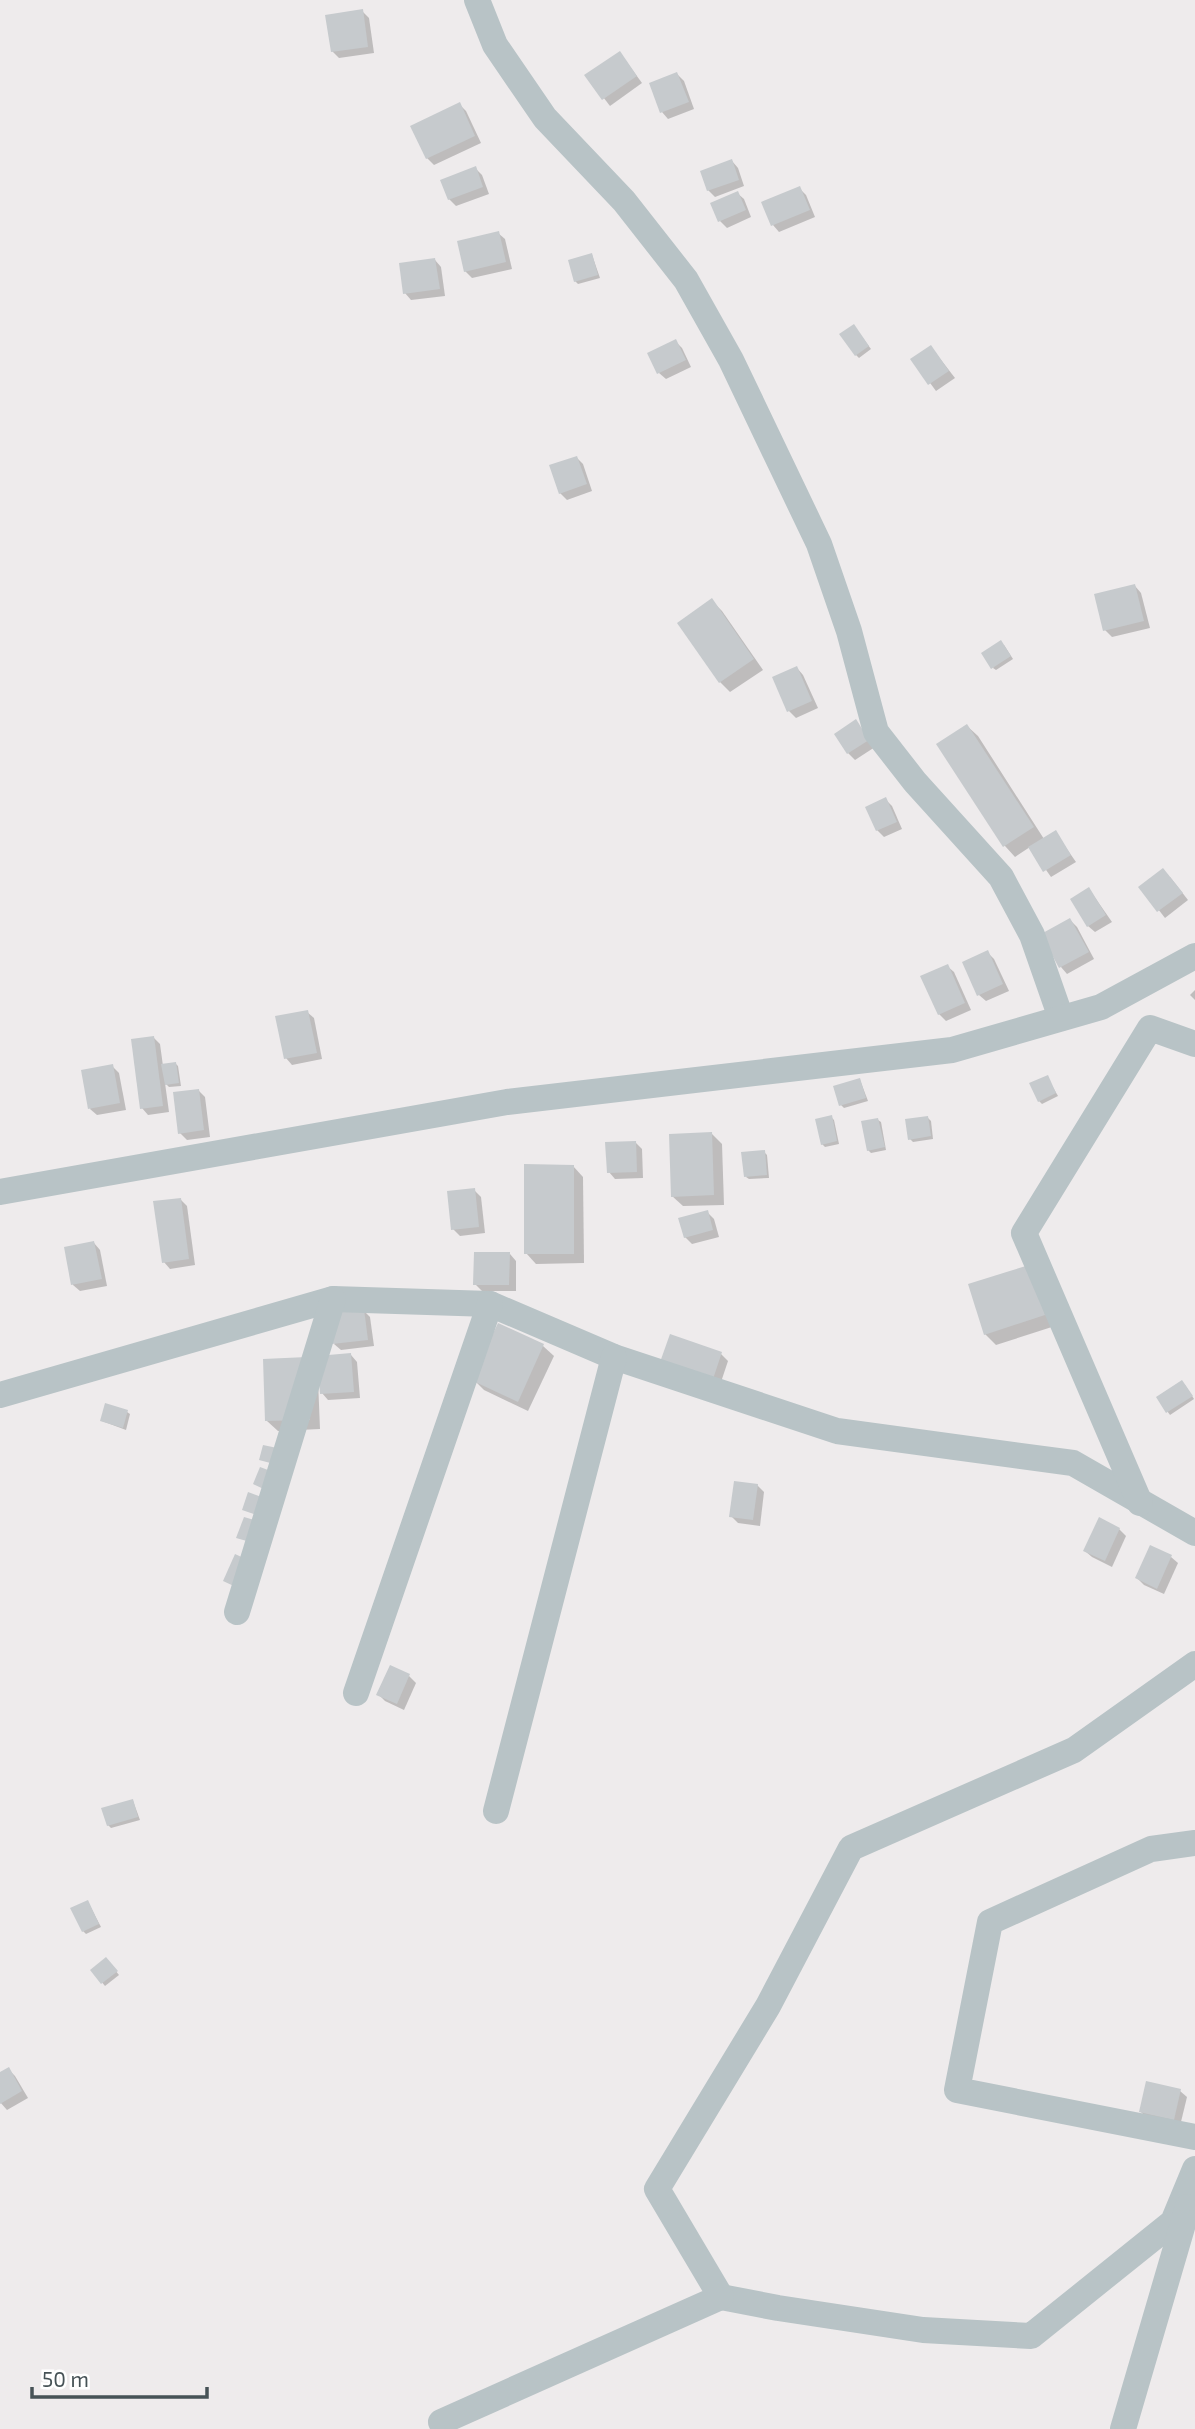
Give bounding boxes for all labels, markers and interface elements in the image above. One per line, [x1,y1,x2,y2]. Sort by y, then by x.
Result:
scale bar [32,2356,206,2400]
text: 50 m [42,2366,89,2391]

